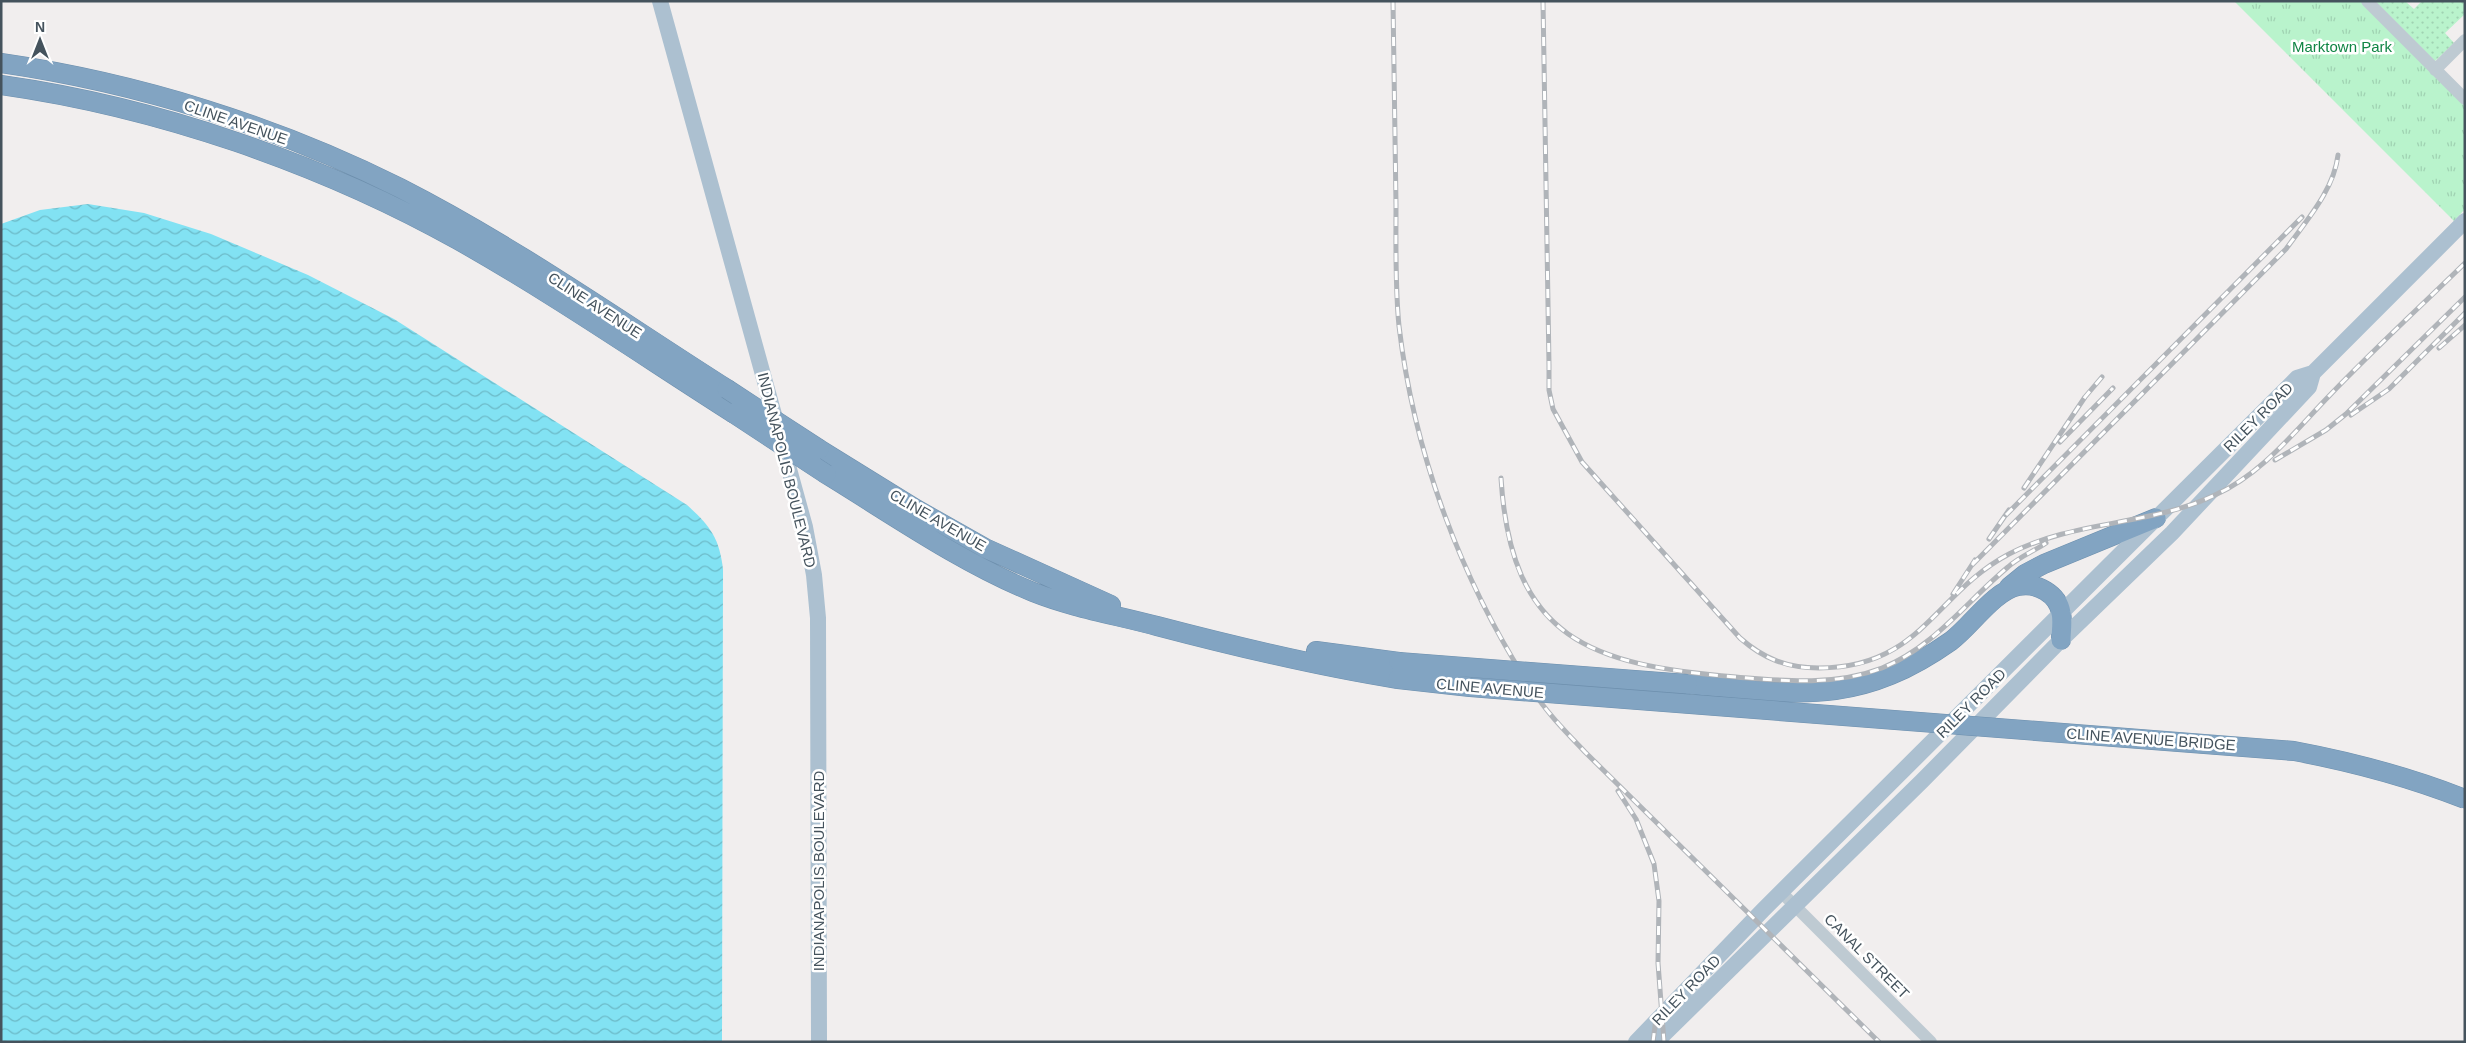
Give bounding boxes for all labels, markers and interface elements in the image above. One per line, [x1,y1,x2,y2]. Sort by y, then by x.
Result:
north arrow [15,15,65,65]
text: N [35,19,45,35]
park label: Marktown Park [2292,38,2393,55]
street label: CLINE AVENUE [182,96,290,148]
street label: CLINE AVENUE [545,268,645,342]
street label: INDIANAPOLIS BOULEVARD [754,371,820,570]
street label: RILEY ROAD [2220,379,2296,455]
street label: CLINE AVENUE [887,486,989,554]
street label: RILEY ROAD [1933,665,2009,741]
street label: CLINE AVENUE [1435,675,1545,701]
street label: CLINE AVENUE BRIDGE [2066,725,2236,753]
street label: INDIANAPOLIS BOULEVARD [810,771,827,971]
street label: CANAL STREET [1821,910,1913,1002]
street label: RILEY ROAD [1648,951,1724,1028]

